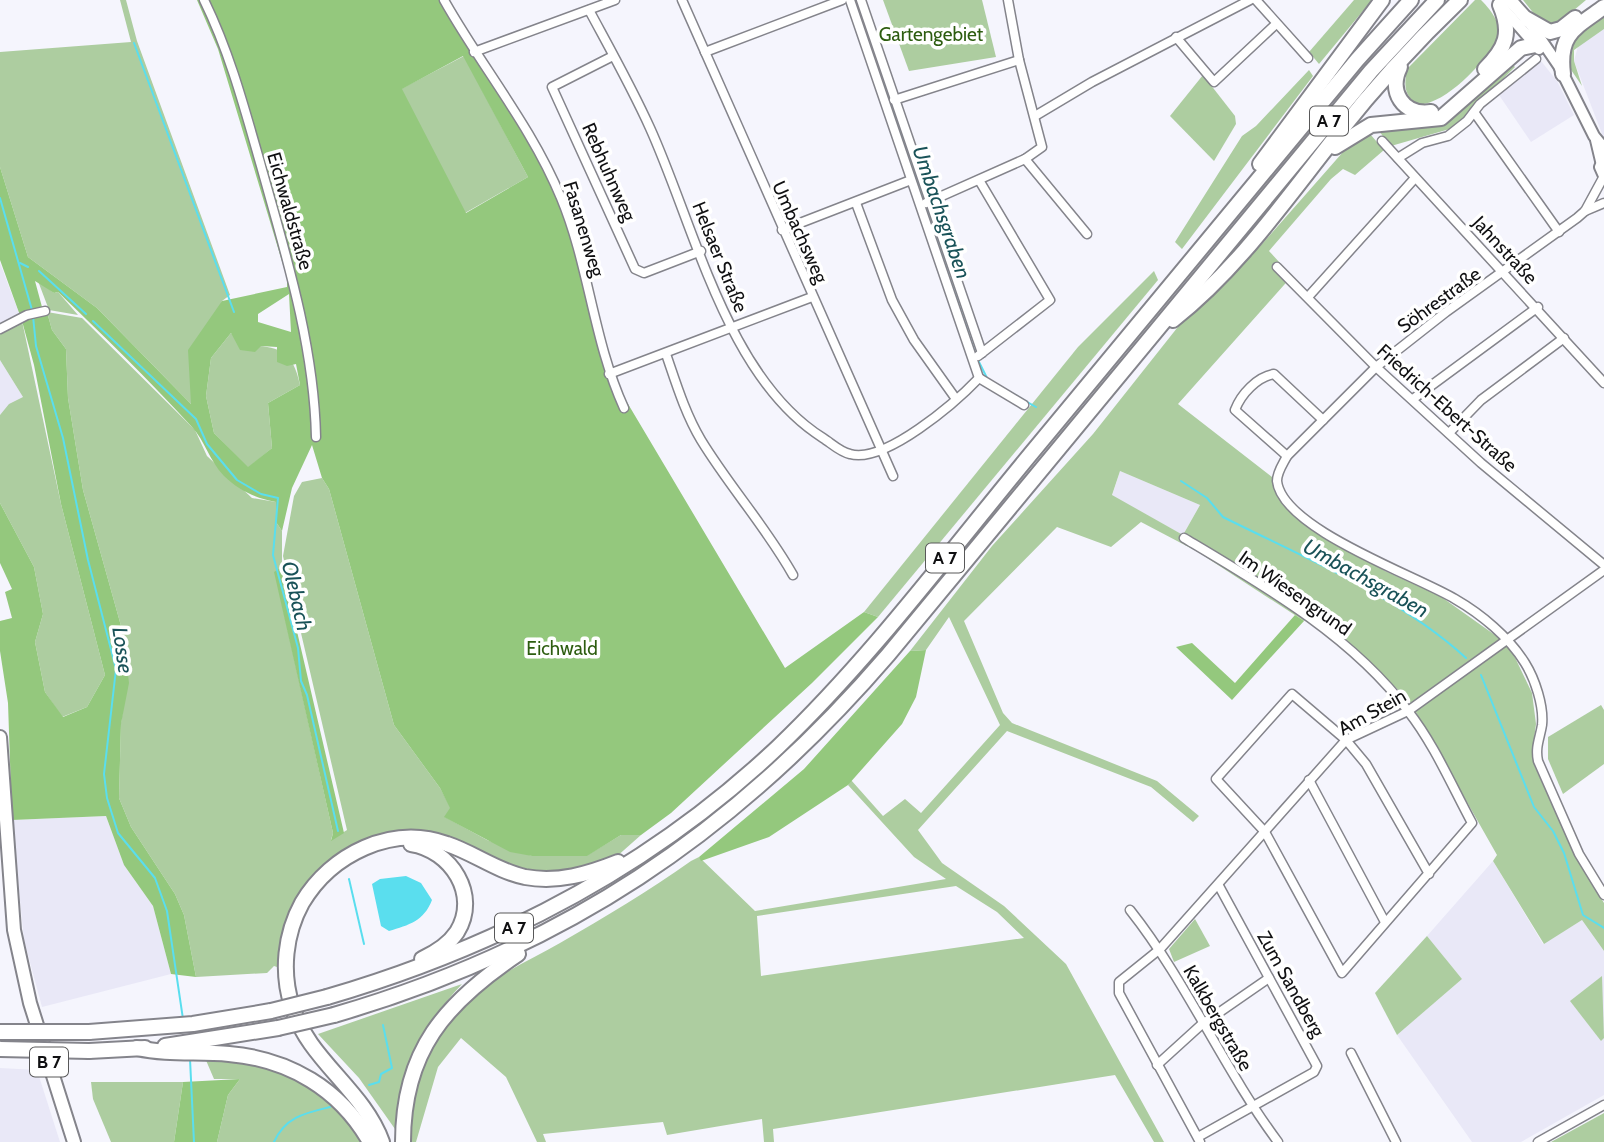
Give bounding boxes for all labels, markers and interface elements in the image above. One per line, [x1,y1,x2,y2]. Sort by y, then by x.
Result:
park label: Gartengebiet [879,23,984,46]
road number: A 7 [1310,106,1348,136]
street label: Rebhuhnweg [577,119,641,225]
water label: Umbachsgraben [908,142,976,282]
street label: Eichwaldstraße [262,150,318,273]
street label: Umbachsweg [767,177,833,287]
street label: Fasanenweg [559,178,610,280]
street label: Helsaer Straße [687,198,753,316]
street label: Jahnstraße [1467,211,1542,289]
street label: Söhrestraße [1393,262,1485,338]
street label: Friedrich-Ebert-Straße [1372,339,1522,477]
water label: Umbachsgraben [1299,533,1433,623]
road number: A 7 [926,544,964,572]
street label: Im Wiesengrund [1234,546,1356,640]
water label: Olebach [277,559,317,633]
water label: Losse [107,625,139,675]
park label: Eichwald [526,637,598,660]
street label: Am Stein [1334,684,1410,740]
road number: A 7 [495,914,533,943]
street label: Zum Sandberg [1252,927,1330,1042]
street label: Kalkbergstraße [1178,961,1258,1075]
road number: B 7 [30,1048,68,1077]

